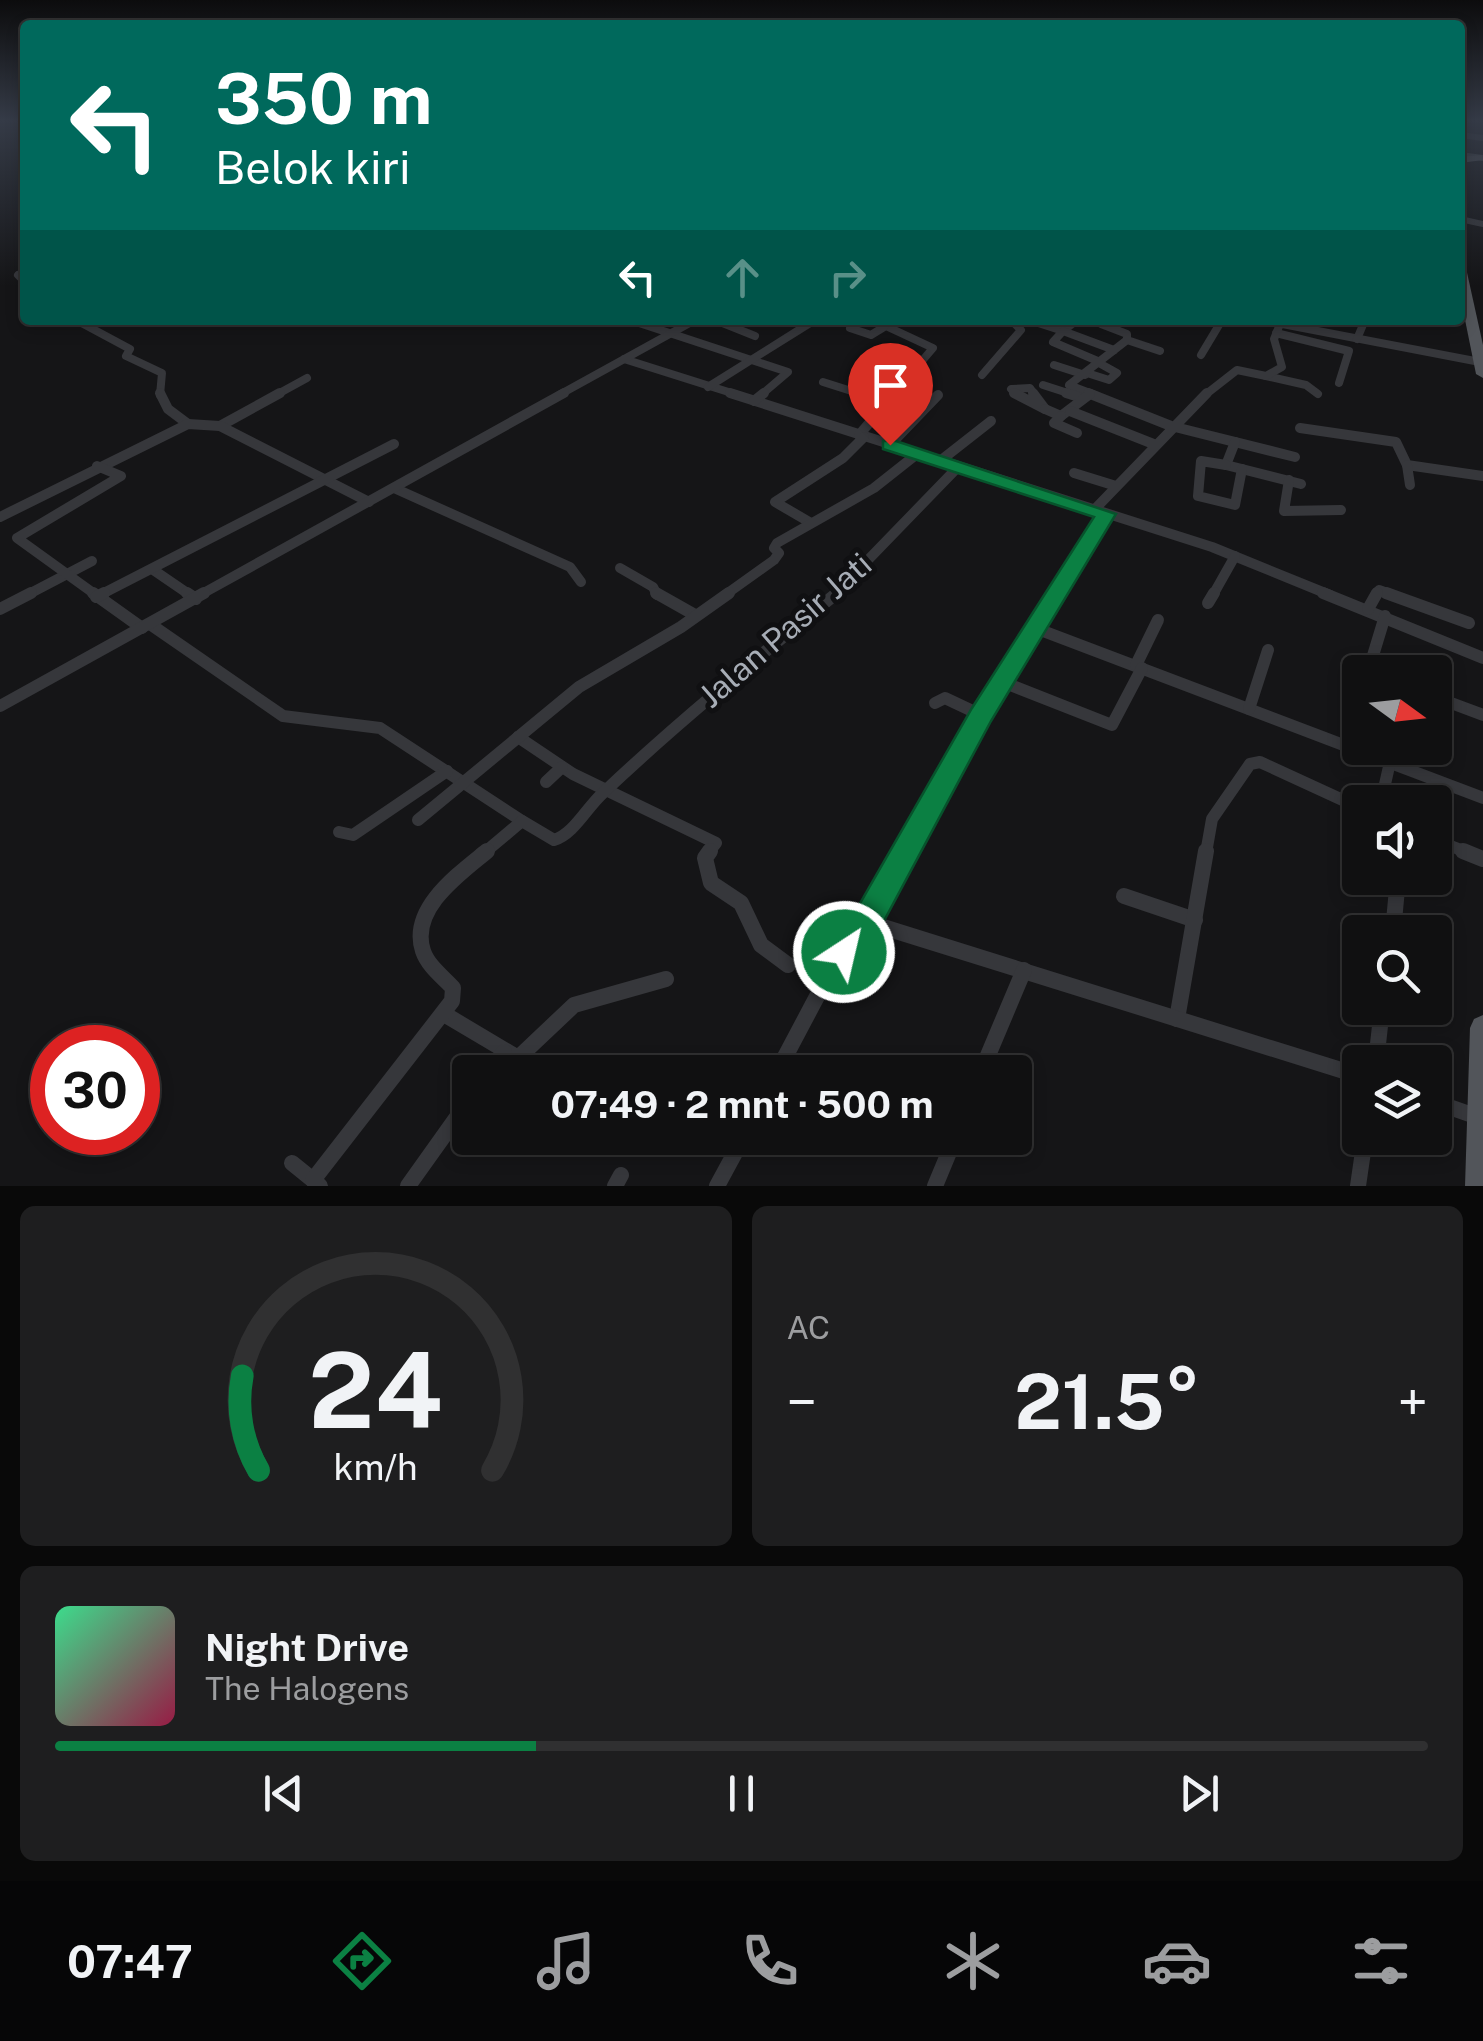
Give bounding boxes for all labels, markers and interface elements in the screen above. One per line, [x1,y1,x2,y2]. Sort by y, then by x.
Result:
text: 350 m [215,57,432,140]
icon: left [50,60,180,190]
text: Belok kiri [215,141,410,194]
icon: left [610,250,665,305]
icon: ahead [715,250,770,305]
icon: right [820,250,875,305]
pin [848,343,933,446]
icon: arrive [863,358,918,413]
street label: Jalan Pasir Jati [691,545,879,715]
north arrow [1342,655,1452,765]
map controls [1342,655,1452,1155]
button: sound [1342,785,1452,895]
position arrow [792,900,896,1004]
button: search [1342,915,1452,1025]
speed limit sign: 30 [30,1025,160,1155]
button: layers [1342,1045,1452,1155]
text: 07:49 · 2 mnt · 500 m [551,1082,933,1127]
text: AC [787,1309,830,1346]
text: 24 [309,1329,443,1451]
text: 21.5° [1014,1358,1200,1446]
text: − [787,1370,817,1434]
text: + [1398,1370,1428,1434]
text: km/h [334,1446,418,1488]
text: Night Drive [205,1625,409,1670]
text: The Halogens [205,1670,409,1707]
icon: previous [256,1766,311,1821]
icon: pause [714,1766,769,1821]
icon: next [1172,1766,1227,1821]
icon: directions [327,1926,397,1996]
icon: music [531,1926,601,1996]
icon: phone [735,1926,805,1996]
icon: climate [938,1926,1008,1996]
icon: car [1142,1926,1212,1996]
icon: filters [1346,1926,1416,1996]
text: 07:47 [67,1935,193,1988]

